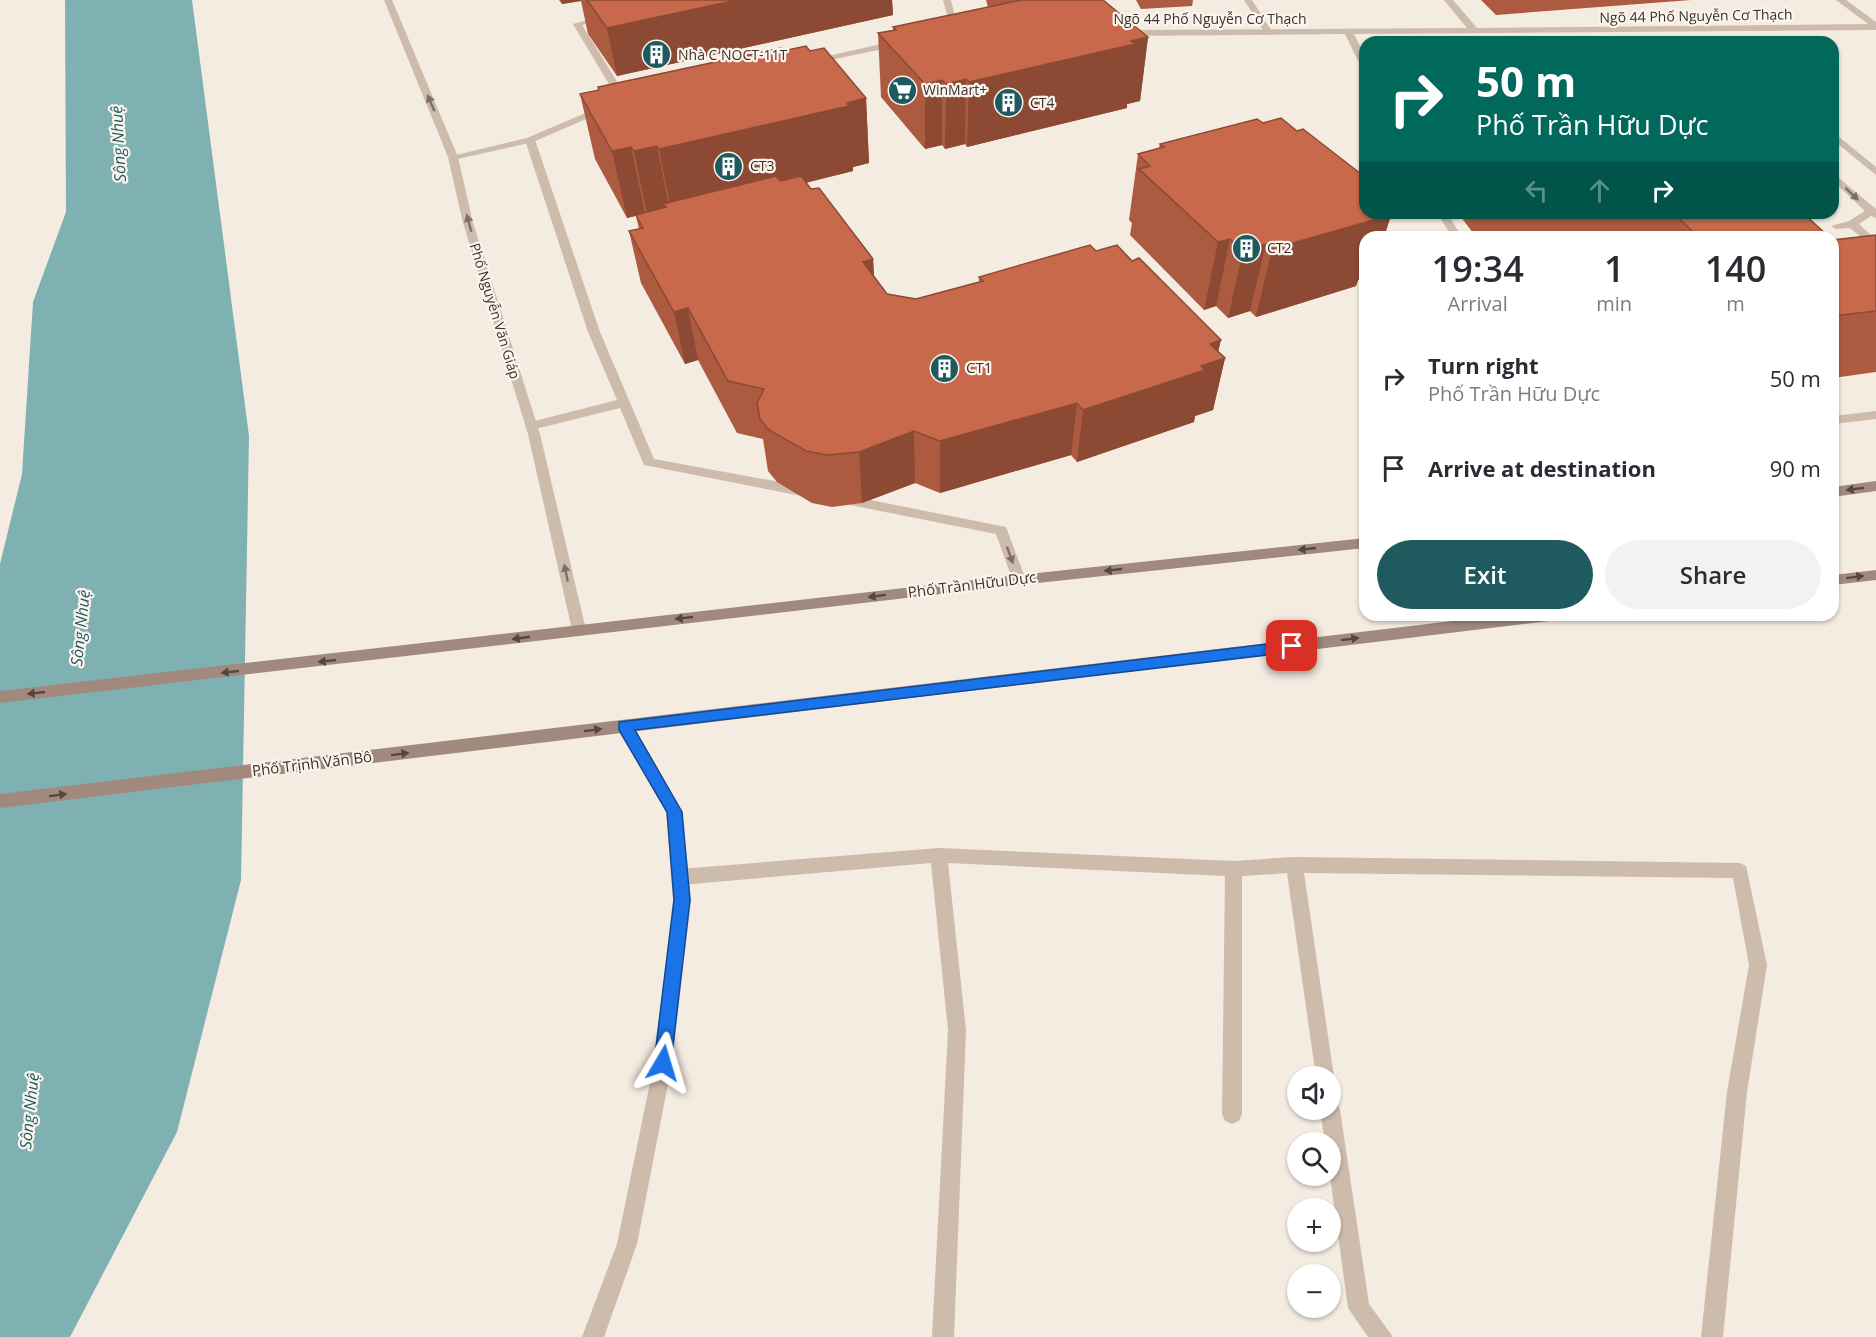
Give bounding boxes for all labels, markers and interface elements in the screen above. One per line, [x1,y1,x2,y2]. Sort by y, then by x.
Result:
street label: Ngõ 44 Phố Nguyễn Cơ Thạch [1599,4,1793,27]
street label: Ngõ 44 Phố Nguyễn Cơ Thạch [1113,9,1307,28]
building icon: Nhà C NOCT-11T [641,39,673,71]
place label: Nhà C NOCT-11T [678,45,787,64]
text: 50 m [1476,52,1576,109]
icon: right [1377,60,1455,138]
supermarket icon: WinMart+ [886,74,918,106]
place label: WinMart+ [923,80,987,99]
building icon: CT4 [993,87,1025,119]
place label: CT4 [1030,93,1055,112]
one-way arrow [426,94,435,112]
water label: Sông Nhuệ [105,105,131,183]
text: Phố Trần Hữu Dực [1476,106,1708,143]
building icon: CT3 [713,150,745,182]
place label: CT3 [750,156,775,175]
icon: left [1520,174,1553,207]
icon: ahead [1583,174,1616,207]
icon: right [1646,174,1679,207]
one-way arrow [1845,187,1860,201]
one-way arrow [464,214,473,232]
building icon: CT2 [1230,232,1262,264]
place label: CT2 [1267,238,1292,257]
street label: Phố Nguyễn Văn Giáp [466,241,525,381]
text: 19:34 [1432,244,1524,293]
text: 1 [1604,244,1625,293]
text: 140 [1705,244,1766,293]
text: Arrival [1448,290,1508,317]
text: min [1596,290,1632,317]
text: m [1726,290,1745,317]
text: Turn right [1428,350,1539,380]
building icon: CT1 [929,352,961,384]
place label: CT1 [966,357,992,377]
icon: right [1377,362,1410,395]
text: 50 m [1770,363,1821,393]
text: Phố Trần Hữu Dực [1428,380,1600,407]
icon: arrive [1377,452,1410,485]
text: Arrive at destination [1428,453,1656,483]
text: 90 m [1770,453,1821,483]
one-way arrow [1845,484,1864,494]
button: Exit [1377,540,1593,609]
button: Share [1605,540,1821,609]
one-way arrow [1297,544,1316,554]
one-way arrow [1005,546,1015,564]
one-way arrow [561,563,570,582]
one-way arrow [1103,565,1122,574]
street label: Phố Trần Hữu Dực [907,566,1037,602]
one-way arrow [1845,573,1864,582]
water label: Sông Nhuệ [65,589,95,667]
one-way arrow [868,591,887,601]
one-way arrow [674,613,693,623]
pin [1266,620,1317,671]
icon: arrive [1275,629,1308,662]
one-way arrow [511,633,530,642]
one-way arrow [1340,635,1359,644]
one-way arrow [317,656,336,666]
one-way arrow [220,667,239,676]
one-way arrow [27,688,46,698]
one-way arrow [584,725,603,734]
street label: Phố Trịnh Văn Bô [251,746,373,780]
one-way arrow [390,749,409,759]
one-way arrow [49,790,68,799]
position arrow [631,1031,695,1095]
map controls [1287,1066,1341,1318]
button: sound [1287,1066,1341,1120]
water label: Sông Nhuệ [14,1072,44,1150]
button: search [1287,1132,1341,1186]
button: + [1287,1198,1341,1252]
button: − [1287,1264,1341,1318]

